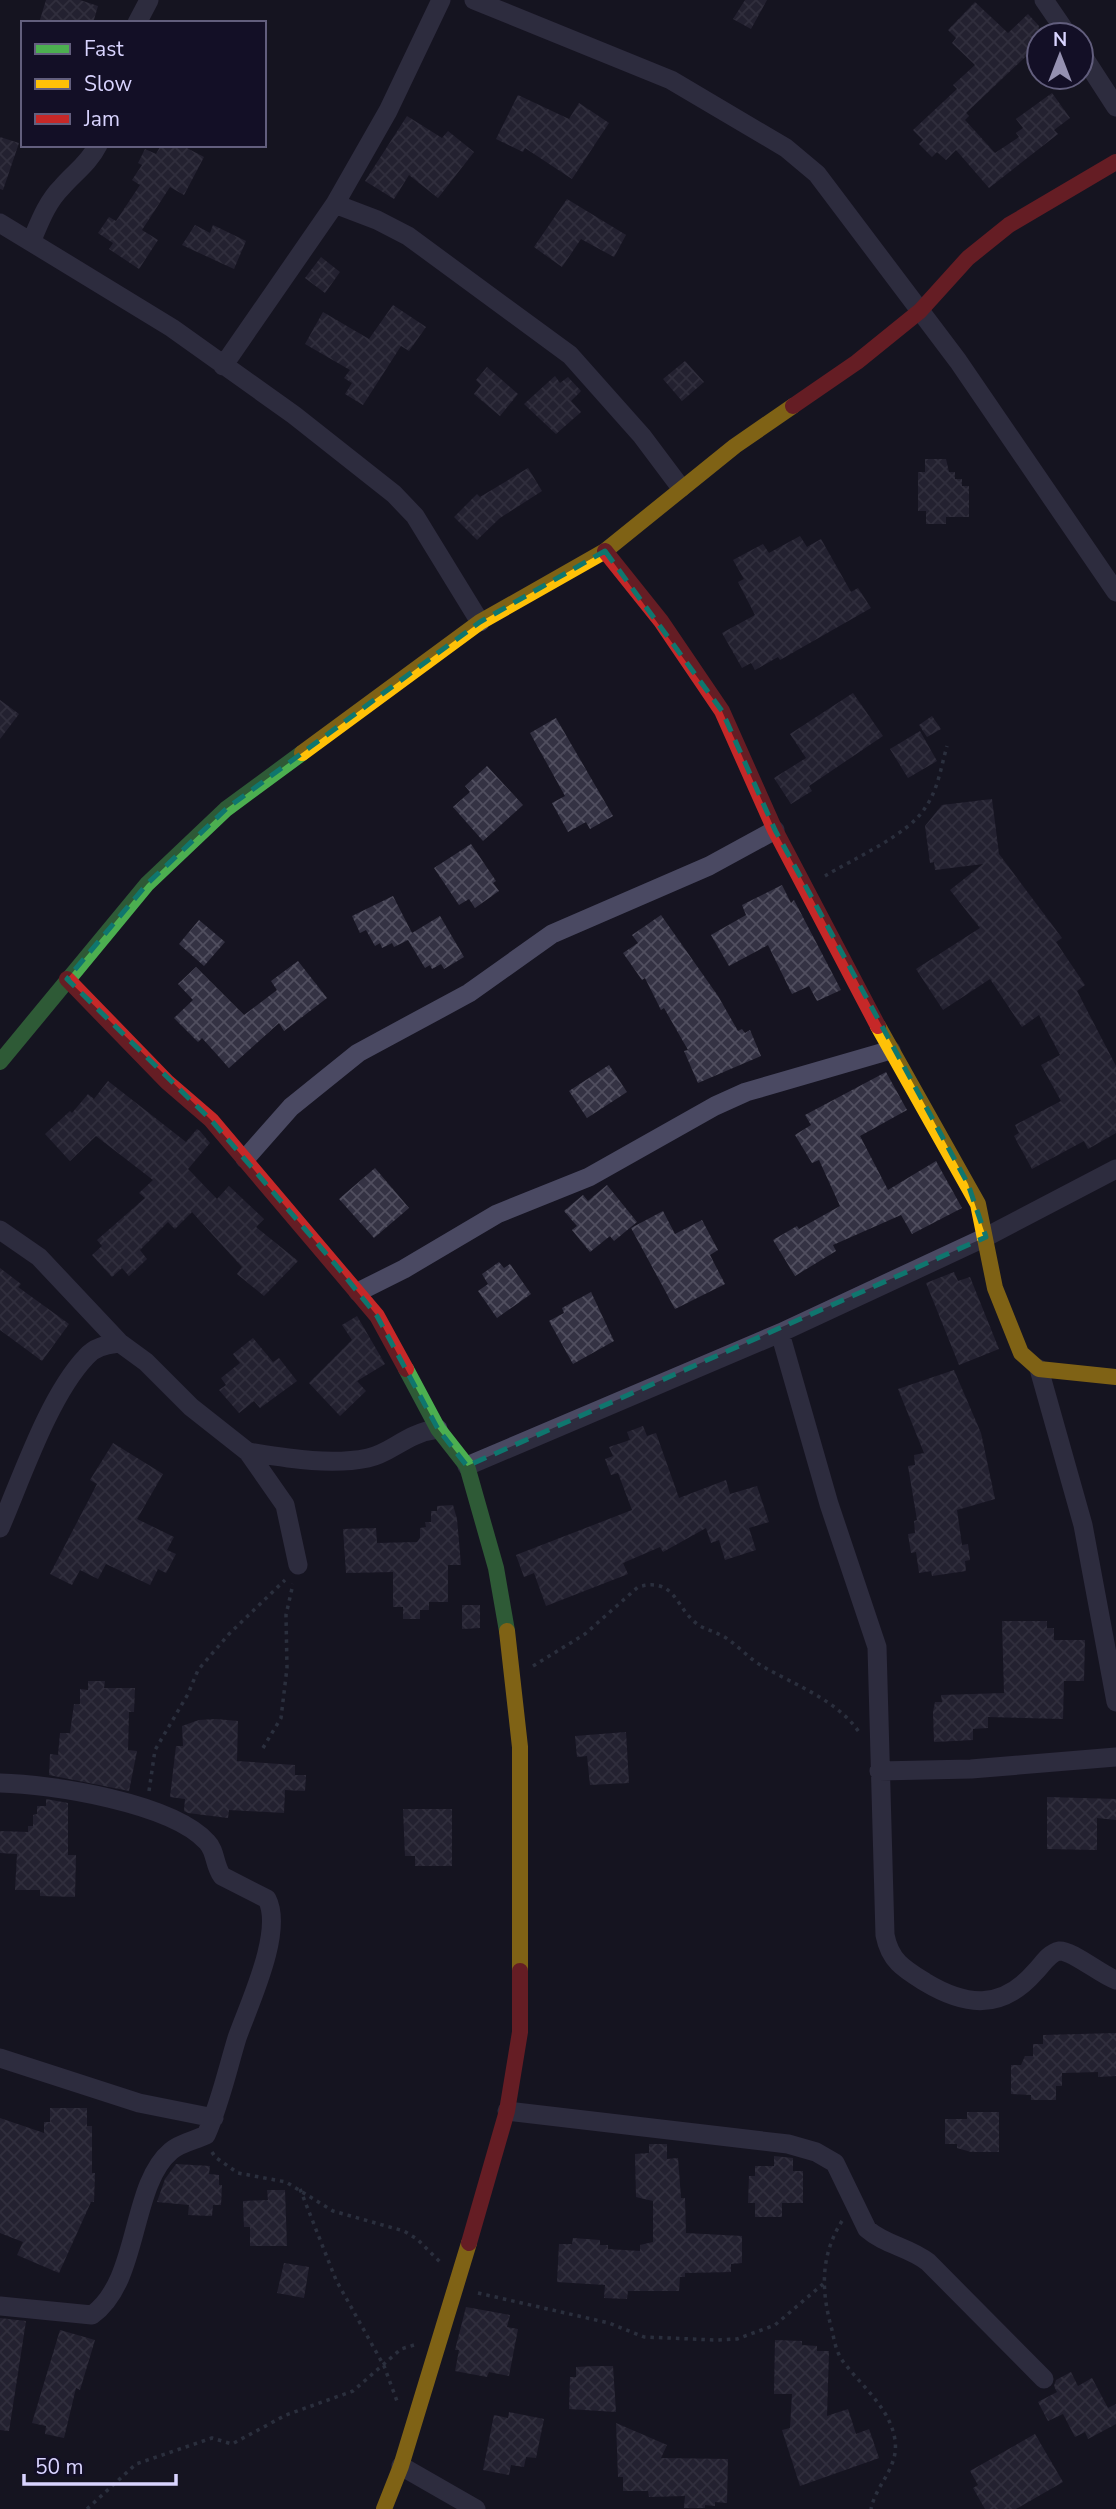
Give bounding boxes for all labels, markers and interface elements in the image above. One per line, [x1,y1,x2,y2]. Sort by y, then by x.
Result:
legend [21,21,266,147]
north arrow [1025,21,1095,91]
text: N [1053,27,1067,53]
text: Fast [84,35,124,63]
text: Slow [84,70,133,98]
text: Jam [83,105,120,133]
scale bar [24,2442,177,2486]
text: 50 m [35,2453,84,2481]

